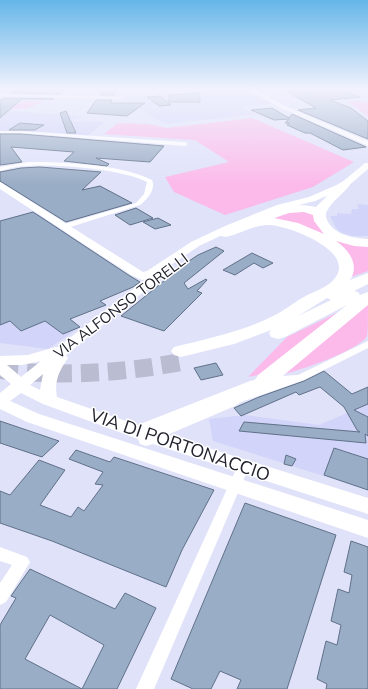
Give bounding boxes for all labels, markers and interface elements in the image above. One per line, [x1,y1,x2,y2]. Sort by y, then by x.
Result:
street label: VIA ALFONSO TORELLI [50,249,192,362]
street label: VIA DI PORTONACCIO [87,403,273,486]

